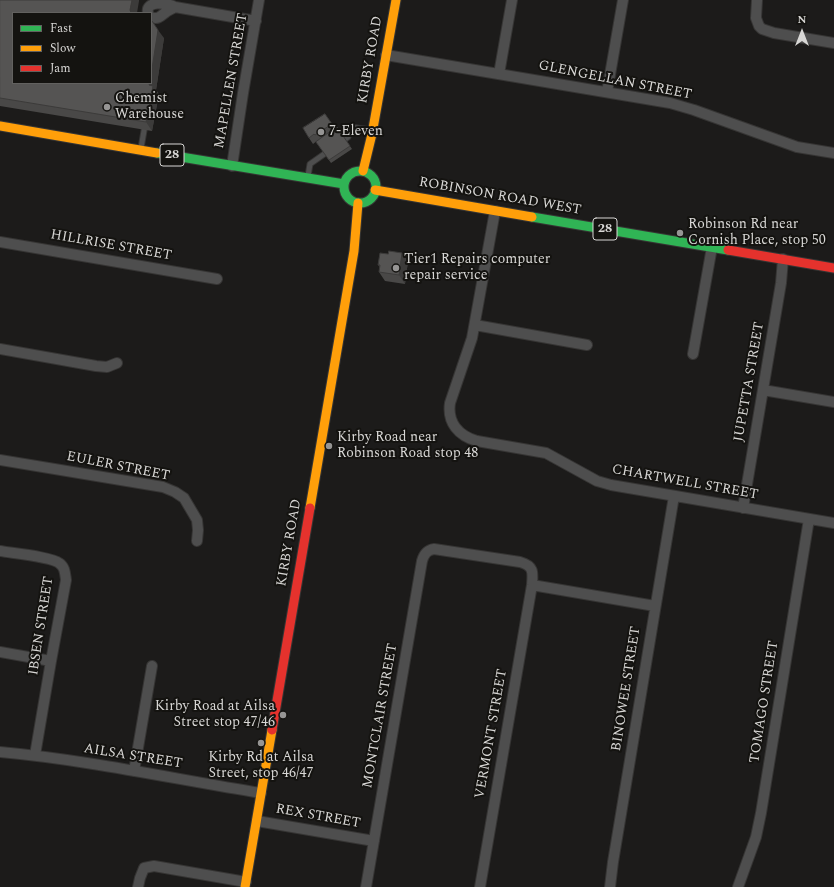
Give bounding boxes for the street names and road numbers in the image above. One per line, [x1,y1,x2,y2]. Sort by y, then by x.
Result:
street label: MAPELLEN STREET [212,12,252,150]
street label: KIRBY ROAD [355,15,387,105]
street label: GLENGELLAN STREET [537,58,693,104]
road number: 28 [160,144,184,166]
street label: ROBINSON ROAD WEST [418,174,582,220]
road number: 28 [593,218,617,240]
street label: HILLRISE STREET [49,227,173,265]
street label: JUPETTA STREET [731,321,769,443]
street label: EULER STREET [65,449,171,485]
street label: CHARTWELL STREET [611,462,759,504]
street label: KIRBY ROAD [274,498,306,588]
street label: IBSEN STREET [26,575,58,677]
street label: BINOWEE STREET [609,625,645,753]
street label: TOMAGO STREET [747,640,783,764]
street label: MONTCLAIR STREET [360,642,402,790]
street label: VERMONT STREET [472,668,512,800]
street label: AILSA STREET [82,741,184,773]
street label: REX STREET [274,801,362,833]

